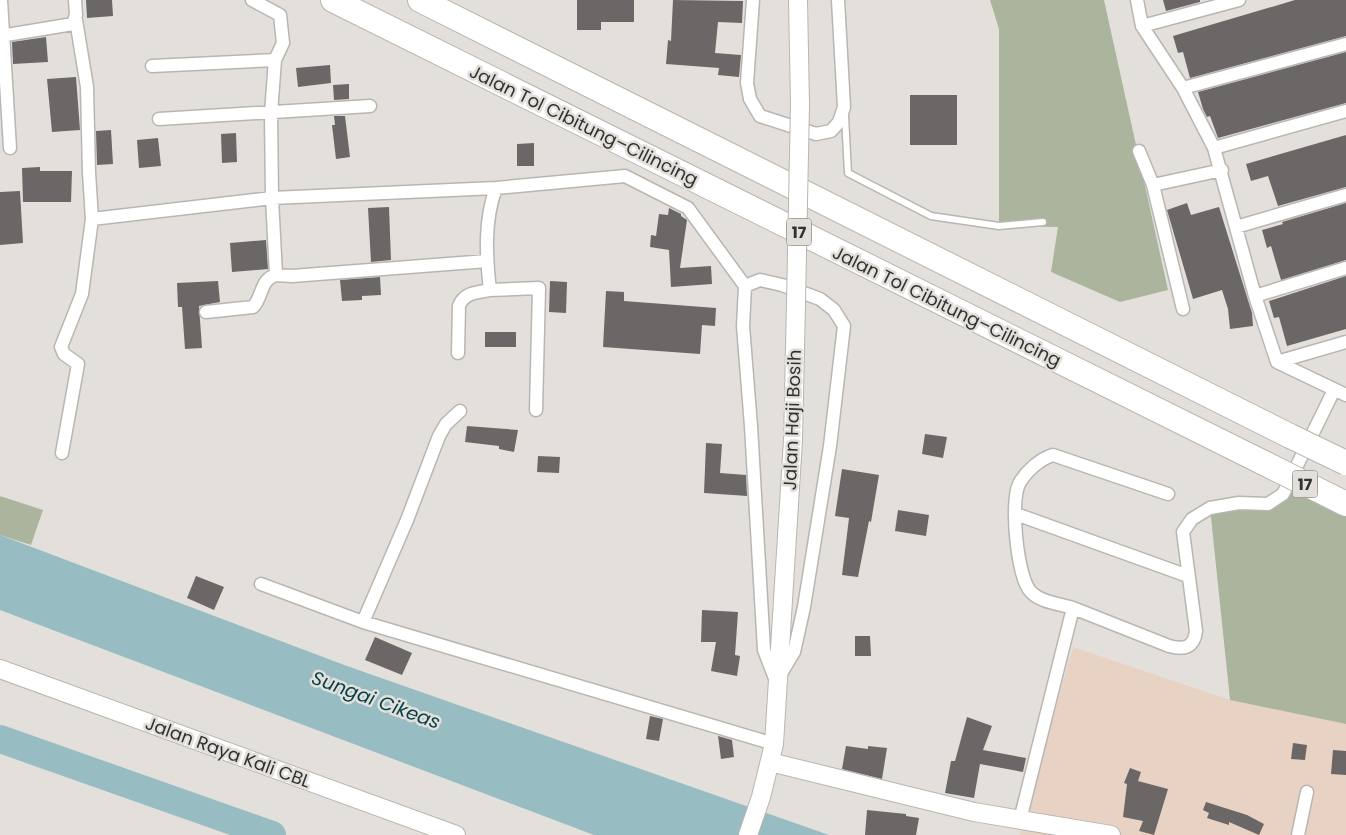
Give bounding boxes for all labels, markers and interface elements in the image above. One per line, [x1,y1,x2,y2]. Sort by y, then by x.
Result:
street label: Jalan Tol Cibitung–Cilincing [465,59,703,191]
road number: 17 [786,218,812,246]
street label: Jalan Tol Cibitung–Cilincing [828,240,1066,372]
street label: Jalan Haji Bosih [777,349,807,491]
road number: 17 [1292,470,1318,498]
water label: Sungai Cikeas [308,664,444,736]
street label: Jalan Raya Kali CBL [142,710,314,794]

